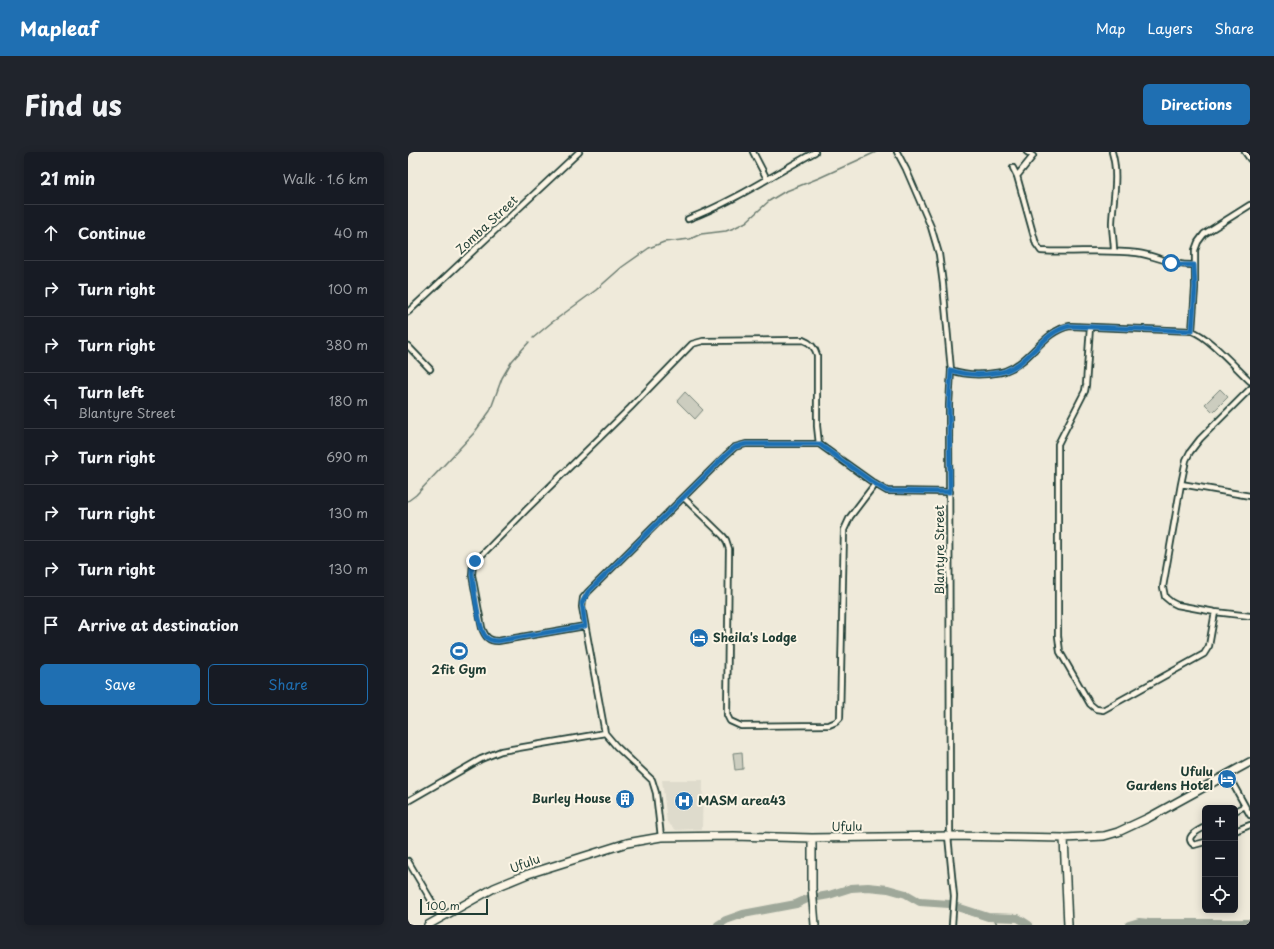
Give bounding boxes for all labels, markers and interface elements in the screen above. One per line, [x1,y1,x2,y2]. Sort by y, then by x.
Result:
text: Mapleaf [20,14,98,42]
text: Map [1096,18,1126,39]
text: Layers [1148,18,1193,39]
text: Share [1215,18,1254,39]
text: Find us [24,83,122,126]
button: Directions [1143,84,1250,125]
text: 21 min [40,165,95,191]
text: Walk · 1.6 km [283,169,368,188]
street label: Zomba Street [451,191,521,258]
text: Continue [78,221,146,244]
icon: ahead [40,222,62,244]
text: 40 m [334,223,368,242]
route start [1162,254,1180,272]
text: Turn right [78,277,155,300]
icon: right [40,278,62,300]
text: 100 m [328,279,368,298]
text: Turn right [78,333,155,356]
icon: right [40,334,62,356]
text: 380 m [325,335,368,354]
text: Turn left [78,380,144,403]
icon: left [40,390,62,412]
text: 180 m [329,391,368,410]
text: Blantyre Street [78,403,175,422]
text: Turn right [78,445,155,468]
icon: right [40,446,62,468]
text: 690 m [326,447,368,466]
text: Turn right [78,501,155,524]
icon: right [40,502,62,524]
text: 130 m [329,503,368,522]
street label: Blantyre Street [930,505,948,595]
route end [466,552,484,570]
text: Turn right [78,557,155,580]
icon: right [40,558,62,580]
text: 130 m [329,559,368,578]
text: Arrive at destination [78,613,239,636]
icon: arrive [40,614,62,636]
hotel icon: Sheila's Lodge [688,627,710,649]
place label: Sheila's Lodge [713,628,797,646]
sports icon: 2fit Gym [448,640,470,662]
place label: 2fit Gym [432,660,486,678]
button: Save [40,664,200,705]
button: Share [208,664,368,705]
place label: Ufulu Gardens Hotel [1126,762,1213,794]
hotel icon: Ufulu Gardens Hotel [1216,768,1238,790]
building icon: Burley House [614,788,636,810]
place label: Burley House [532,789,611,807]
hospital icon: MASM area43 [673,790,695,812]
place label: MASM area43 [698,791,786,809]
map controls [1202,805,1238,913]
button: + [1202,805,1238,841]
street label: Ufulu [831,817,863,835]
button: − [1202,841,1238,877]
street label: Ufulu [507,849,542,877]
button: locate [1202,877,1238,913]
scale bar [420,897,488,916]
text: 100 m [426,897,460,914]

